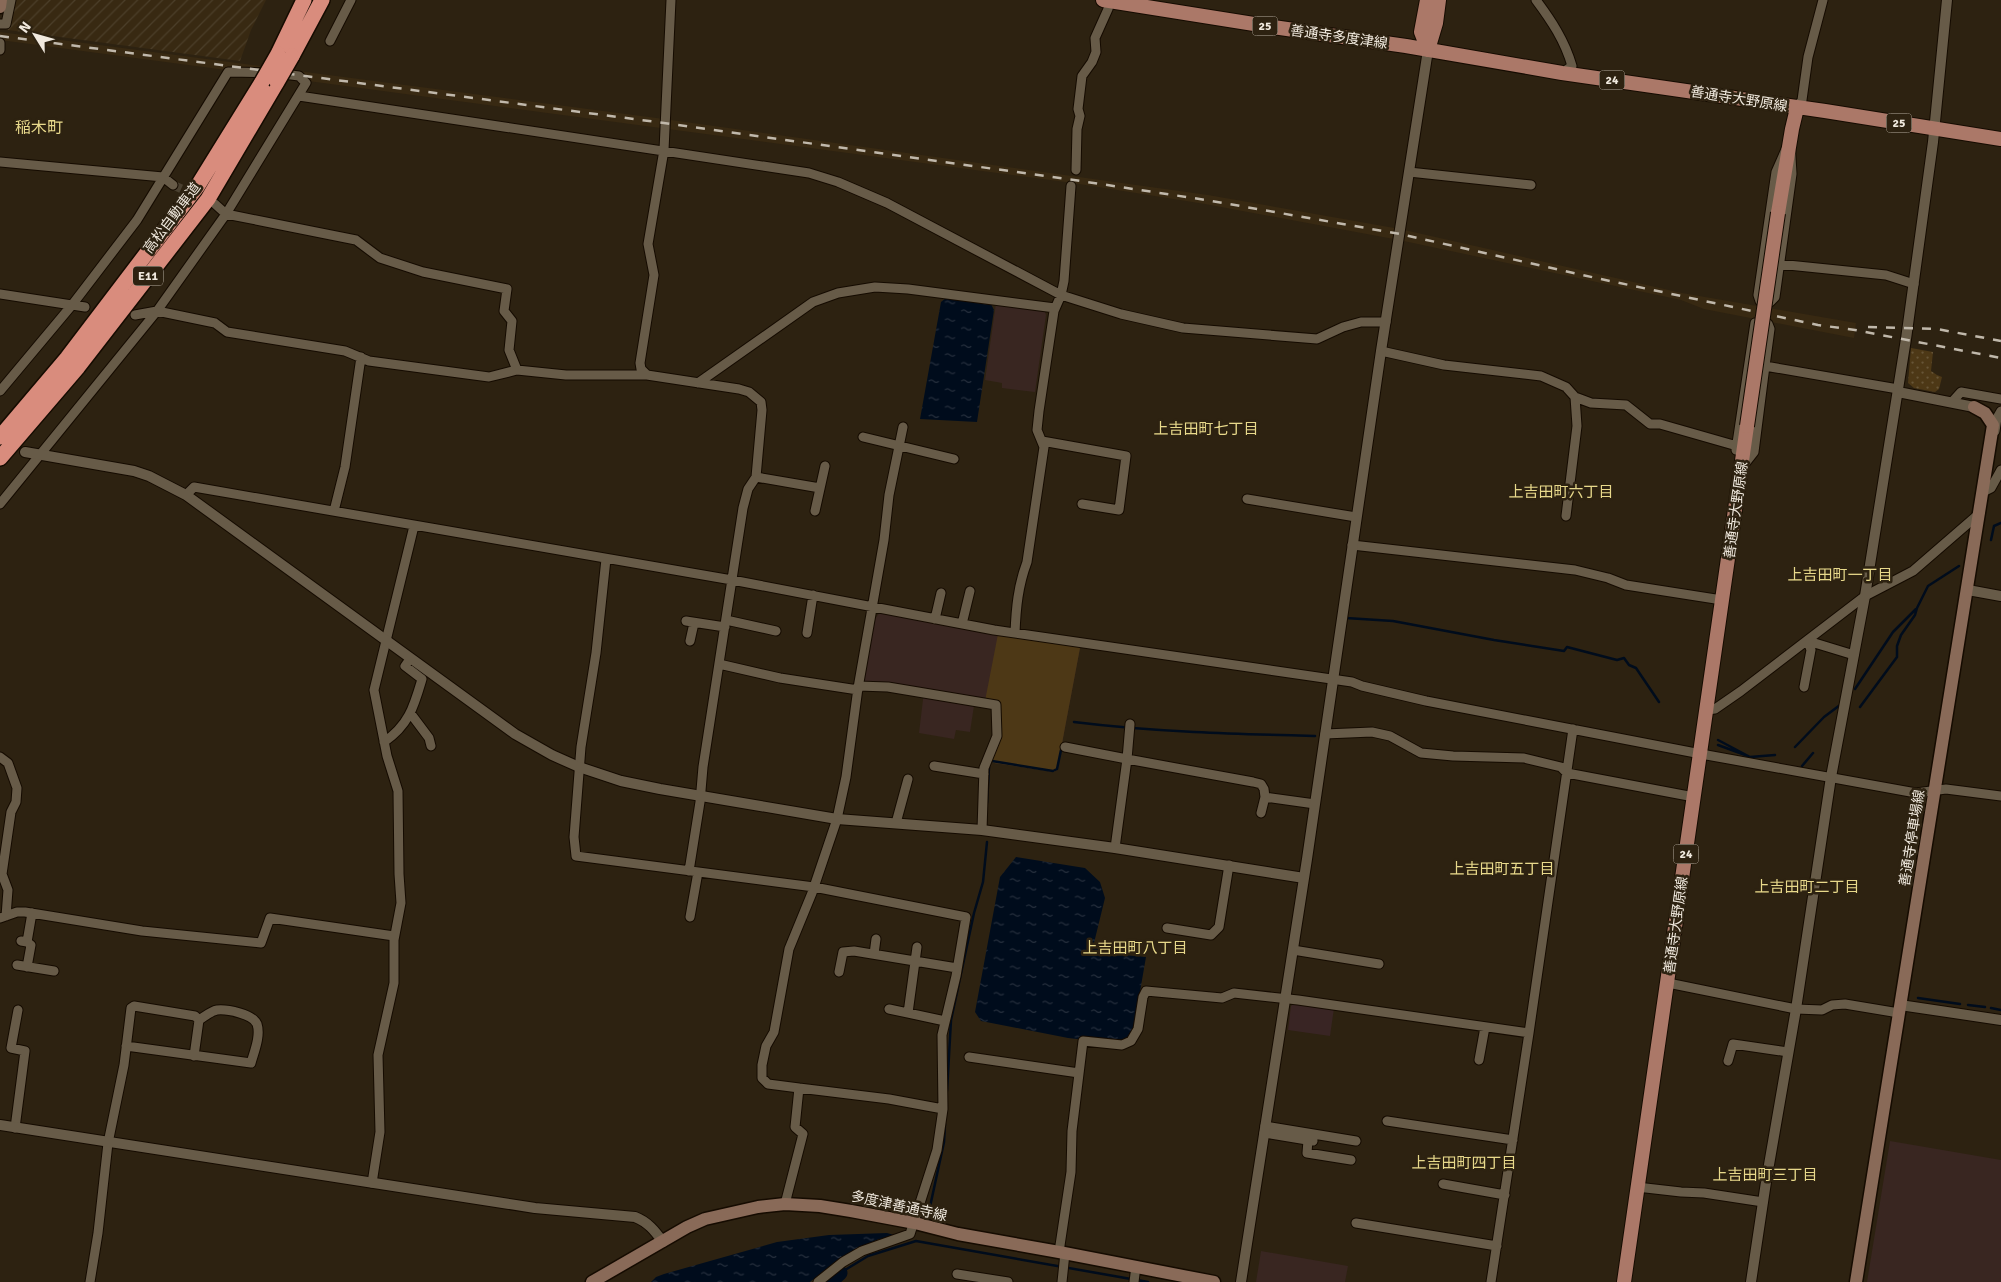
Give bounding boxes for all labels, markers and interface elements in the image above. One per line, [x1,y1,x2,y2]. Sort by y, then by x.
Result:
north arrow [10,10,60,60]
road number: 25 [1252,16,1278,36]
text: N [15,18,35,36]
street label: 善通寺多度津線 [1289,22,1389,52]
road number: 24 [1600,70,1624,90]
street label: 善通寺大野原線 [1689,83,1789,115]
road number: 25 [1886,114,1912,132]
district label: 稲木町 [15,118,63,138]
street label: 高松自動車道 [140,179,204,257]
road number: E11 [133,266,163,286]
district label: 上吉田町七丁目 [1153,420,1259,438]
street label: 善通寺大野原線 [1721,460,1751,560]
district label: 上吉田町六丁目 [1508,483,1614,501]
district label: 上吉田町一丁目 [1787,566,1893,584]
street label: 善通寺停車場線 [1896,788,1928,888]
road number: 24 [1674,844,1698,864]
district label: 上吉田町五丁目 [1449,860,1555,878]
street label: 善通寺大野原線 [1661,875,1691,975]
district label: 上吉田町二丁目 [1754,878,1860,896]
district label: 上吉田町八丁目 [1082,939,1188,957]
district label: 上吉田町四丁目 [1411,1154,1517,1172]
district label: 上吉田町三丁目 [1712,1166,1818,1184]
street label: 多度津善通寺線 [849,1187,949,1225]

